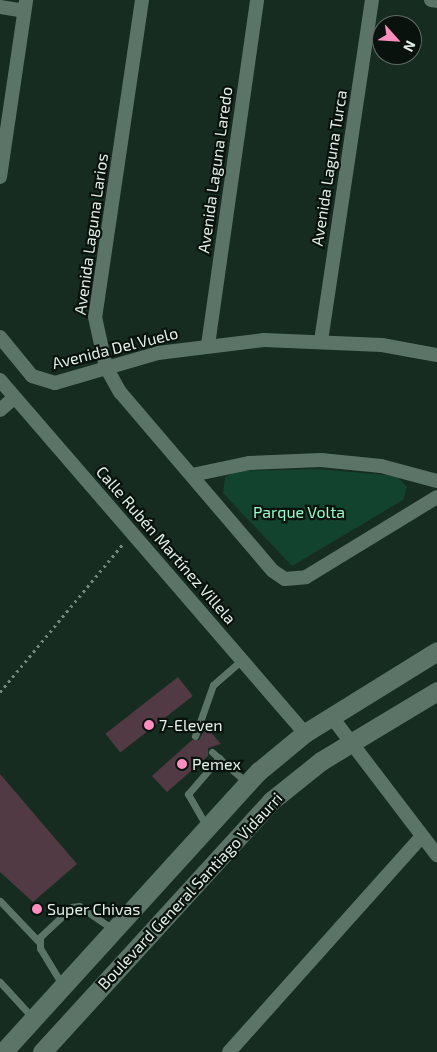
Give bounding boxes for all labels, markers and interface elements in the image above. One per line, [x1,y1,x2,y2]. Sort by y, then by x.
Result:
north arrow [372,15,422,65]
text: N [400,38,420,55]
street label: Avenida Laguna Laredo [194,85,236,255]
street label: Avenida Laguna Turca [307,89,351,247]
street label: Avenida Laguna Larios [70,152,112,316]
street label: Avenida Del Vuelo [50,323,180,373]
street label: Calle Rubén Martínez Villela [92,462,240,628]
park label: Parque Volta [253,502,345,522]
place label: 7-Eleven [159,715,223,735]
marker: 7-Eleven [143,719,155,731]
place label: Pemex [192,754,241,774]
marker: Pemex [176,758,188,770]
street label: Boulevard General Santiago Vidaurri [93,788,287,994]
place label: Super Chivas [47,899,141,919]
marker: Super Chivas [31,903,43,915]

